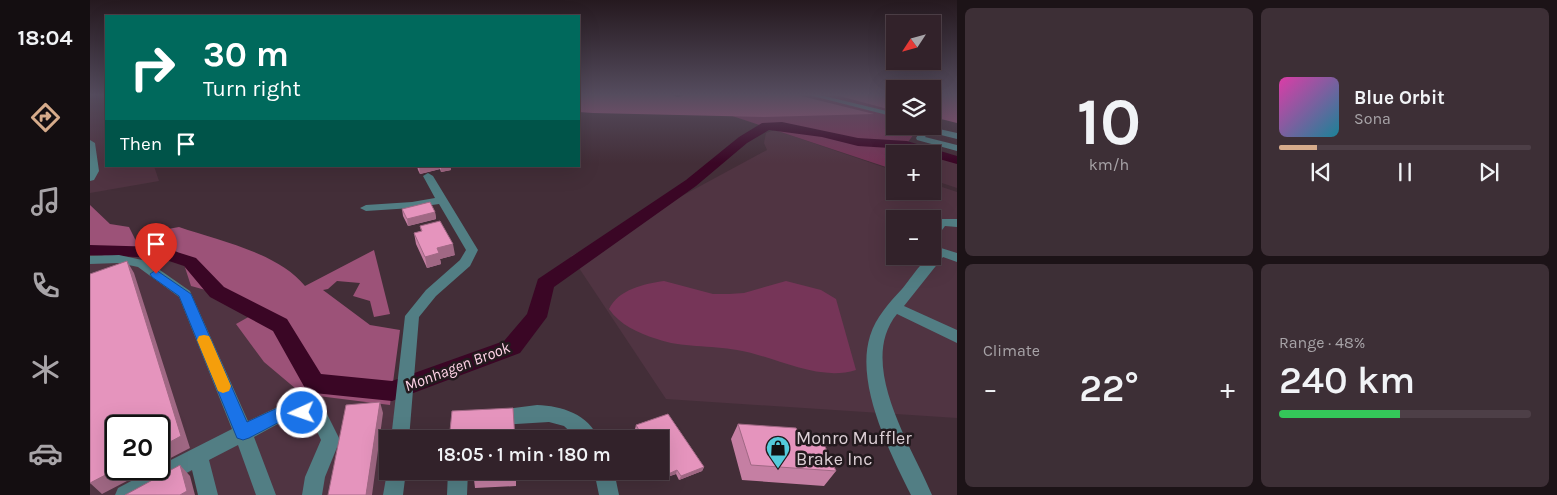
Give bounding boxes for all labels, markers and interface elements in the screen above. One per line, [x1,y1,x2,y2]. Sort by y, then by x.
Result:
north arrow [886,15,941,70]
map controls [886,15,941,265]
text: 18:04 [18,25,73,51]
text: 30 m [203,34,289,75]
icon: right [120,35,185,100]
text: Turn right [203,76,301,102]
button: layers [886,80,941,135]
text: 10 [1077,84,1141,160]
text: Blue Orbit [1354,87,1445,109]
icon: directions [28,100,63,135]
text: Sona [1354,109,1391,128]
icon: arrive [172,130,200,158]
text: Then [120,133,162,155]
button: + [886,145,941,200]
text: km/h [1089,155,1129,174]
icon: previous [1307,158,1335,186]
icon: pause [1391,158,1419,186]
icon: next [1475,158,1503,186]
icon: music [28,184,63,219]
button: − [886,210,941,265]
pin [135,223,177,274]
icon: arrive [142,230,170,258]
icon: phone [28,268,63,303]
text: Range · 48% [1279,333,1365,352]
water label: Monhagen Brook [402,337,513,395]
text: Climate [983,341,1040,360]
icon: climate [28,352,63,387]
text: 240 km [1279,358,1415,403]
text: 22° [1079,366,1139,411]
text: − [983,372,998,405]
text: + [1220,372,1235,405]
position arrow [275,386,327,438]
speed limit sign: 20 [105,415,170,480]
place label: Monro Muffler Brake Inc [796,427,912,470]
shop icon: Monro Muffler Brake Inc [765,435,791,469]
icon: car [28,436,63,471]
text: 18:05 · 1 min · 180 m [437,444,611,466]

